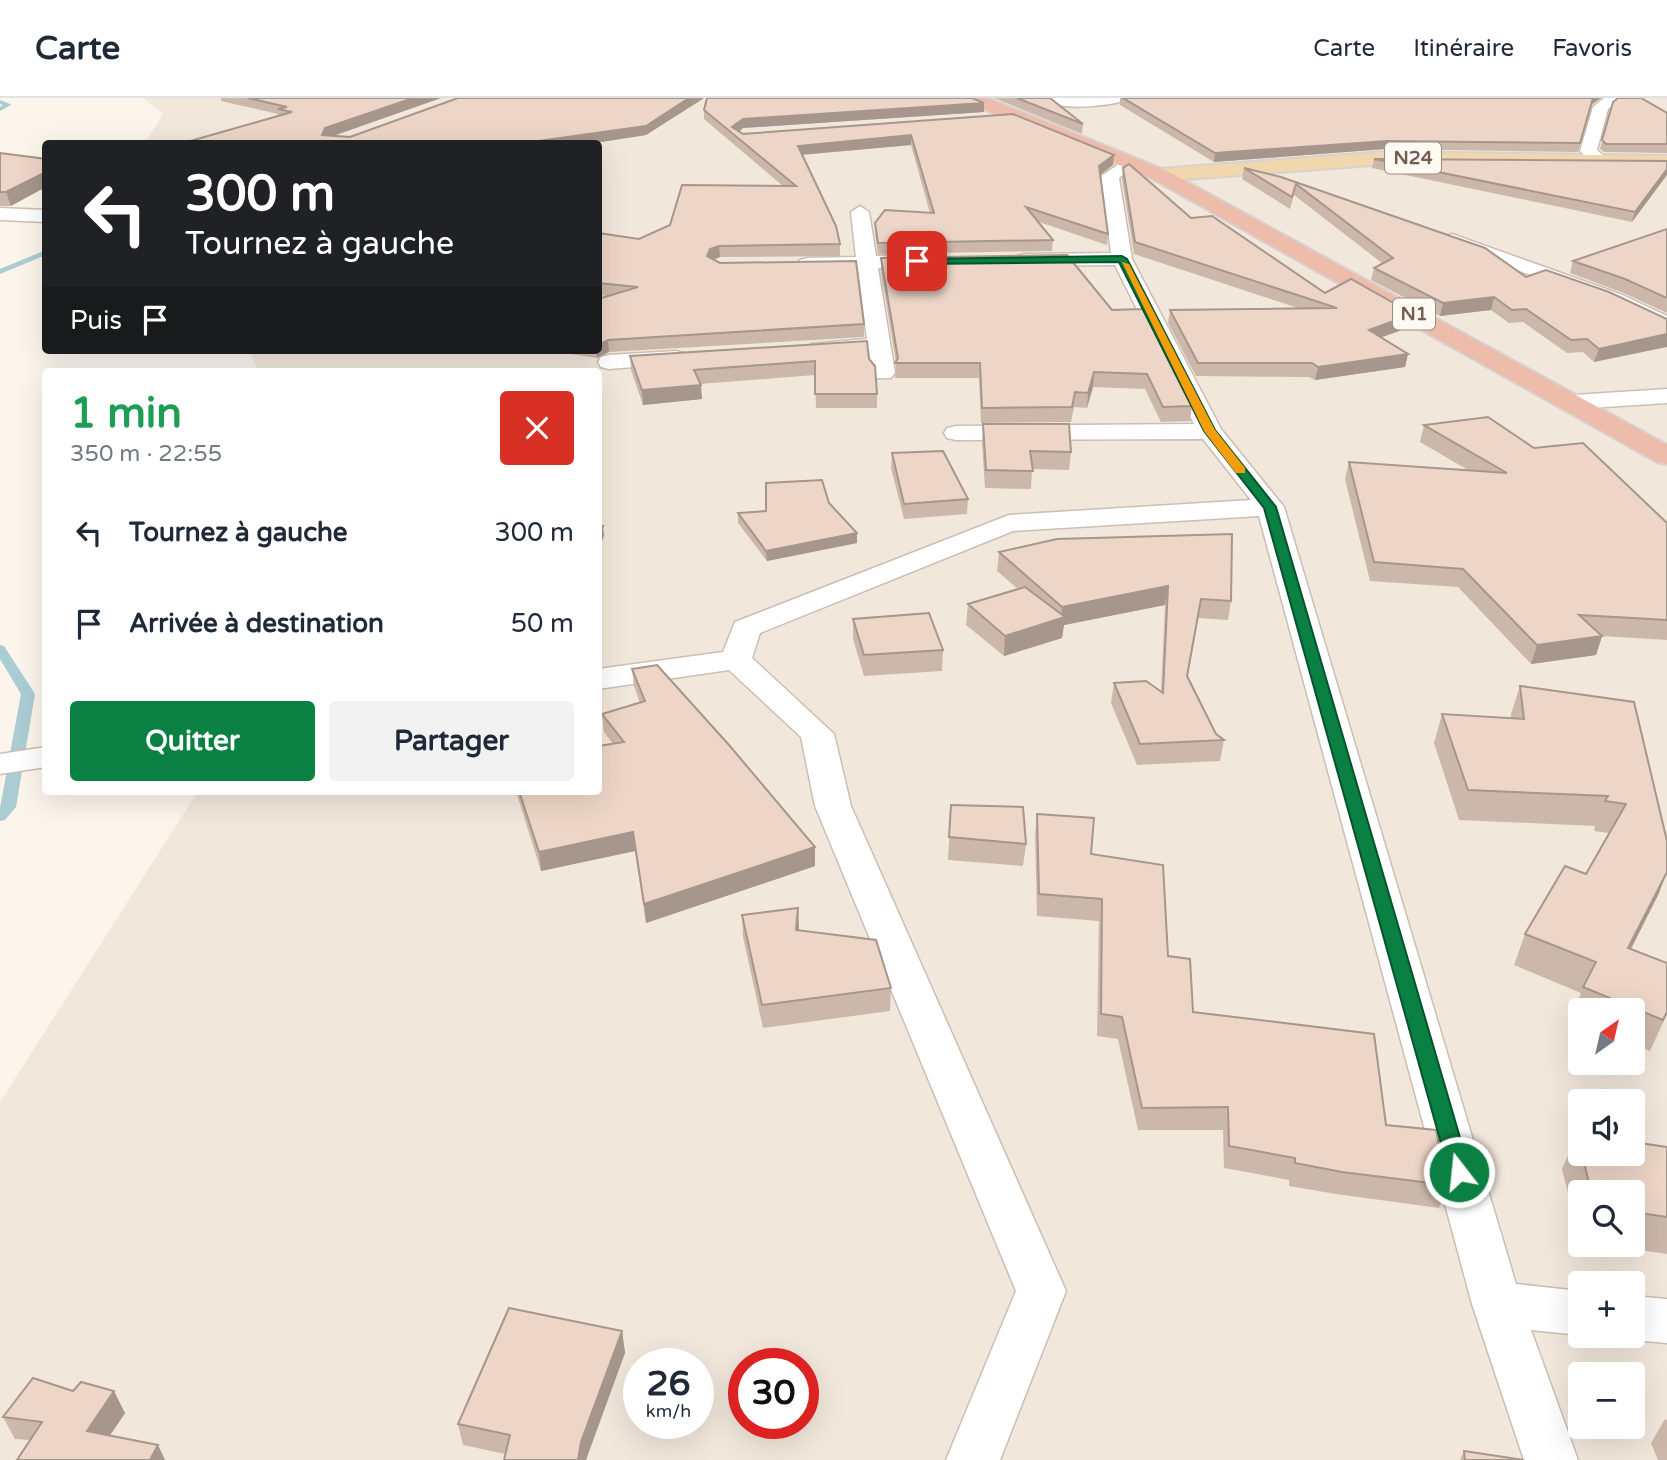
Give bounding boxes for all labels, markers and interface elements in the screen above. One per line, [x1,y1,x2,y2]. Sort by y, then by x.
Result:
text: Carte [35,29,120,68]
text: Carte [1313,34,1375,63]
text: Itinéraire [1413,34,1514,63]
text: Favoris [1552,34,1632,63]
road number: N24 [1385,142,1441,174]
text: 300 m [185,165,335,224]
icon: left [70,168,161,259]
text: Tournez à gauche [185,225,454,263]
pin [887,231,947,291]
icon: arrive [898,242,936,280]
road number: N1 [1393,298,1435,330]
icon: arrive [136,301,174,339]
text: Puis [70,305,122,336]
text: 1 min [70,388,182,439]
button: close [500,391,574,465]
text: 350 m · 22:55 [70,440,222,468]
icon: left [70,514,108,552]
text: Tournez à gauche [129,517,348,548]
text: 300 m [494,517,574,548]
icon: arrive [70,605,108,643]
text: Arrivée à destination [129,608,384,639]
text: 50 m [511,608,574,639]
button: Quitter [70,701,315,781]
button: Partager [329,701,574,781]
north arrow [1568,998,1645,1074]
map controls [1568,998,1645,1439]
button: sound [1568,1089,1645,1166]
position arrow [1422,1135,1496,1209]
button: search [1568,1180,1645,1257]
button: + [1568,1271,1645,1348]
speed limit sign: 30 [728,1348,819,1439]
button: − [1568,1362,1645,1439]
text: 26 [647,1363,690,1405]
text: km/h [646,1400,691,1422]

